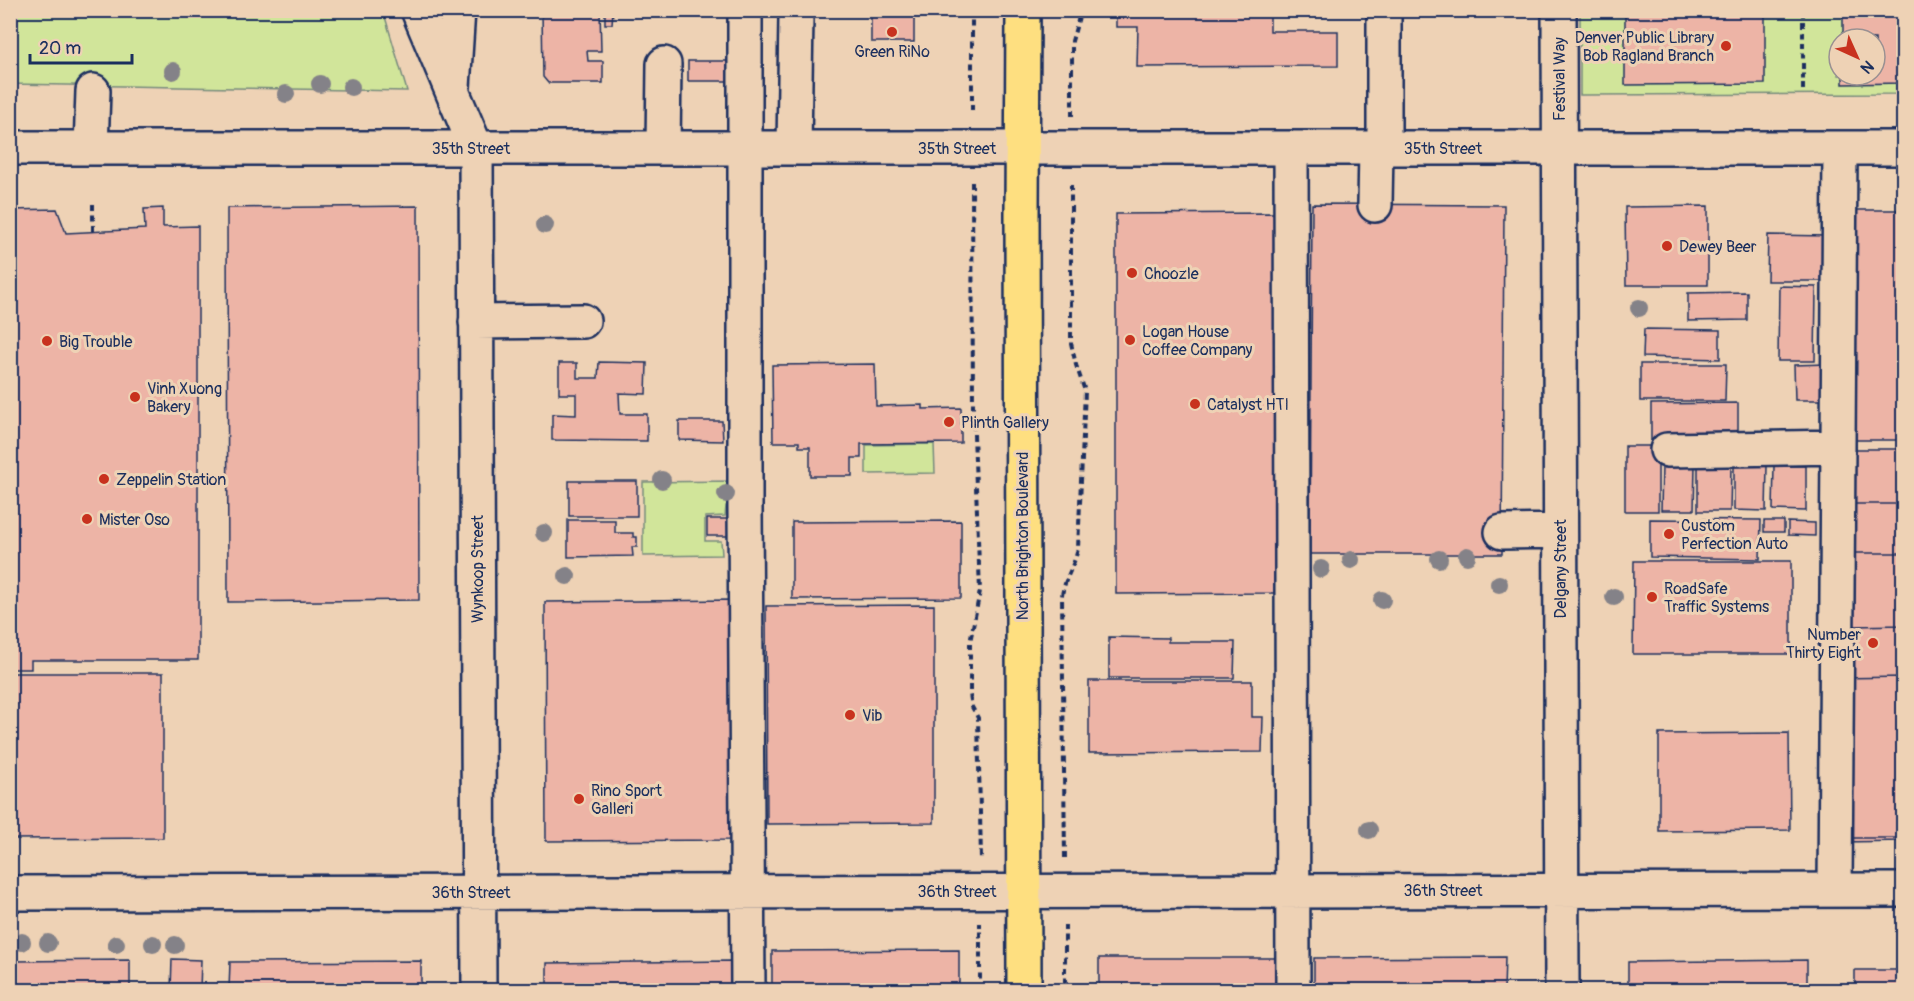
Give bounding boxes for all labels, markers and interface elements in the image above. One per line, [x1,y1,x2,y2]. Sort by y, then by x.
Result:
marker: Green RiNo [885,25,899,39]
scale bar [30,27,132,65]
north arrow [1827,27,1887,87]
place label: Denver Public Library Bob Ragland Branch [1575,28,1714,66]
text: 20 m [39,37,81,60]
street label: Festival Way [1550,37,1570,121]
marker: Denver Public Library Bob Ragland Branch [1719,39,1733,53]
place label: Green RiNo [854,42,930,62]
text: N [1856,56,1878,78]
street label: 35th Street [432,139,511,159]
street label: 35th Street [918,139,997,159]
street label: 35th Street [1404,139,1483,159]
place label: Dewey Beer [1679,237,1757,257]
marker: Dewey Beer [1660,239,1674,253]
place label: Choozle [1144,264,1199,284]
marker: Choozle [1125,266,1139,280]
place label: Logan House Coffee Company [1142,322,1253,360]
place label: Big Trouble [59,332,133,352]
marker: Logan House Coffee Company [1123,333,1137,347]
marker: Big Trouble [40,334,54,348]
place label: Vinh Xuong Bakery [147,379,222,417]
marker: Vinh Xuong Bakery [128,390,142,404]
place label: Catalyst HTI [1207,395,1289,415]
marker: Catalyst HTI [1188,397,1202,411]
place label: Plinth Gallery [961,413,1049,433]
marker: Plinth Gallery [942,415,956,429]
street label: North Brighton Boulevard [1013,452,1033,620]
place label: Zeppelin Station [116,470,226,490]
marker: Zeppelin Station [97,472,111,486]
place label: Mister Oso [99,510,170,530]
marker: Mister Oso [80,512,94,526]
street label: Wynkoop Street [468,514,488,623]
place label: Custom Perfection Auto [1681,516,1788,554]
street label: Delgany Street [1551,519,1571,619]
marker: Custom Perfection Auto [1662,527,1676,541]
place label: RoadSafe Traffic Systems [1664,579,1769,617]
marker: RoadSafe Traffic Systems [1645,590,1659,604]
place label: Number Thirty Eight [1786,625,1862,663]
marker: Number Thirty Eight [1866,636,1880,650]
place label: Vib [862,706,882,726]
marker: Vib [843,708,857,722]
place label: Rino Sport Galleri [591,781,663,819]
marker: Rino Sport Galleri [572,792,586,806]
street label: 36th Street [1403,881,1483,901]
street label: 36th Street [917,882,997,902]
street label: 36th Street [431,883,511,903]

